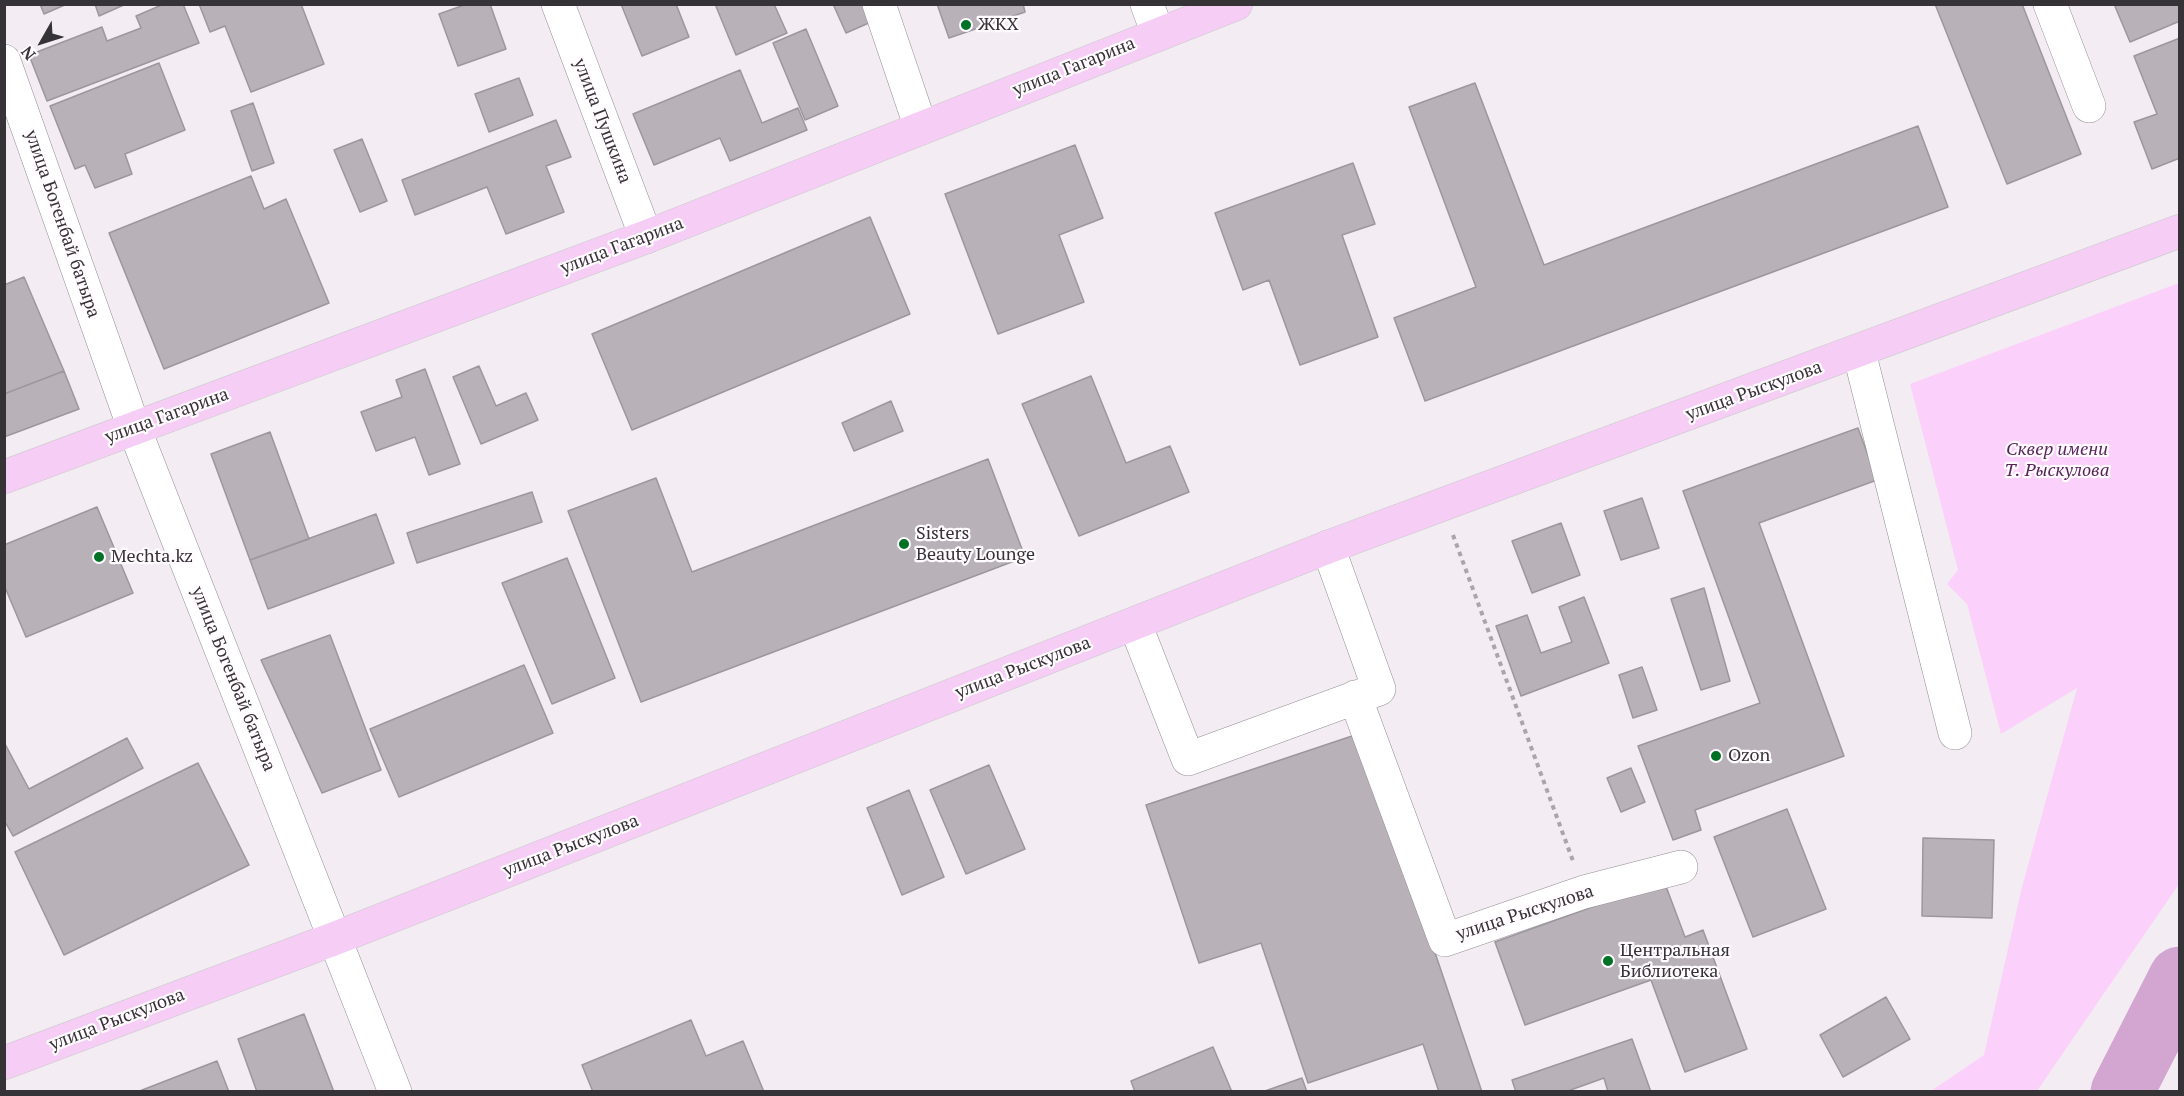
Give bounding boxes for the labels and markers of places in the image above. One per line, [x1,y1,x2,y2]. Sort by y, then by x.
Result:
place label: ЖКХ [978,14,1019,36]
marker: ЖКХ [959,18,973,32]
place label: Sisters Beauty Lounge [916,523,1035,566]
marker: Sisters Beauty Lounge [897,537,911,551]
place label: Mechta.kz [111,546,193,568]
marker: Mechta.kz [92,550,106,564]
place label: Ozon [1728,745,1770,767]
marker: Ozon [1709,749,1723,763]
place label: Центральная Библиотека [1620,940,1730,982]
marker: Центральная Библиотека [1601,954,1615,968]

